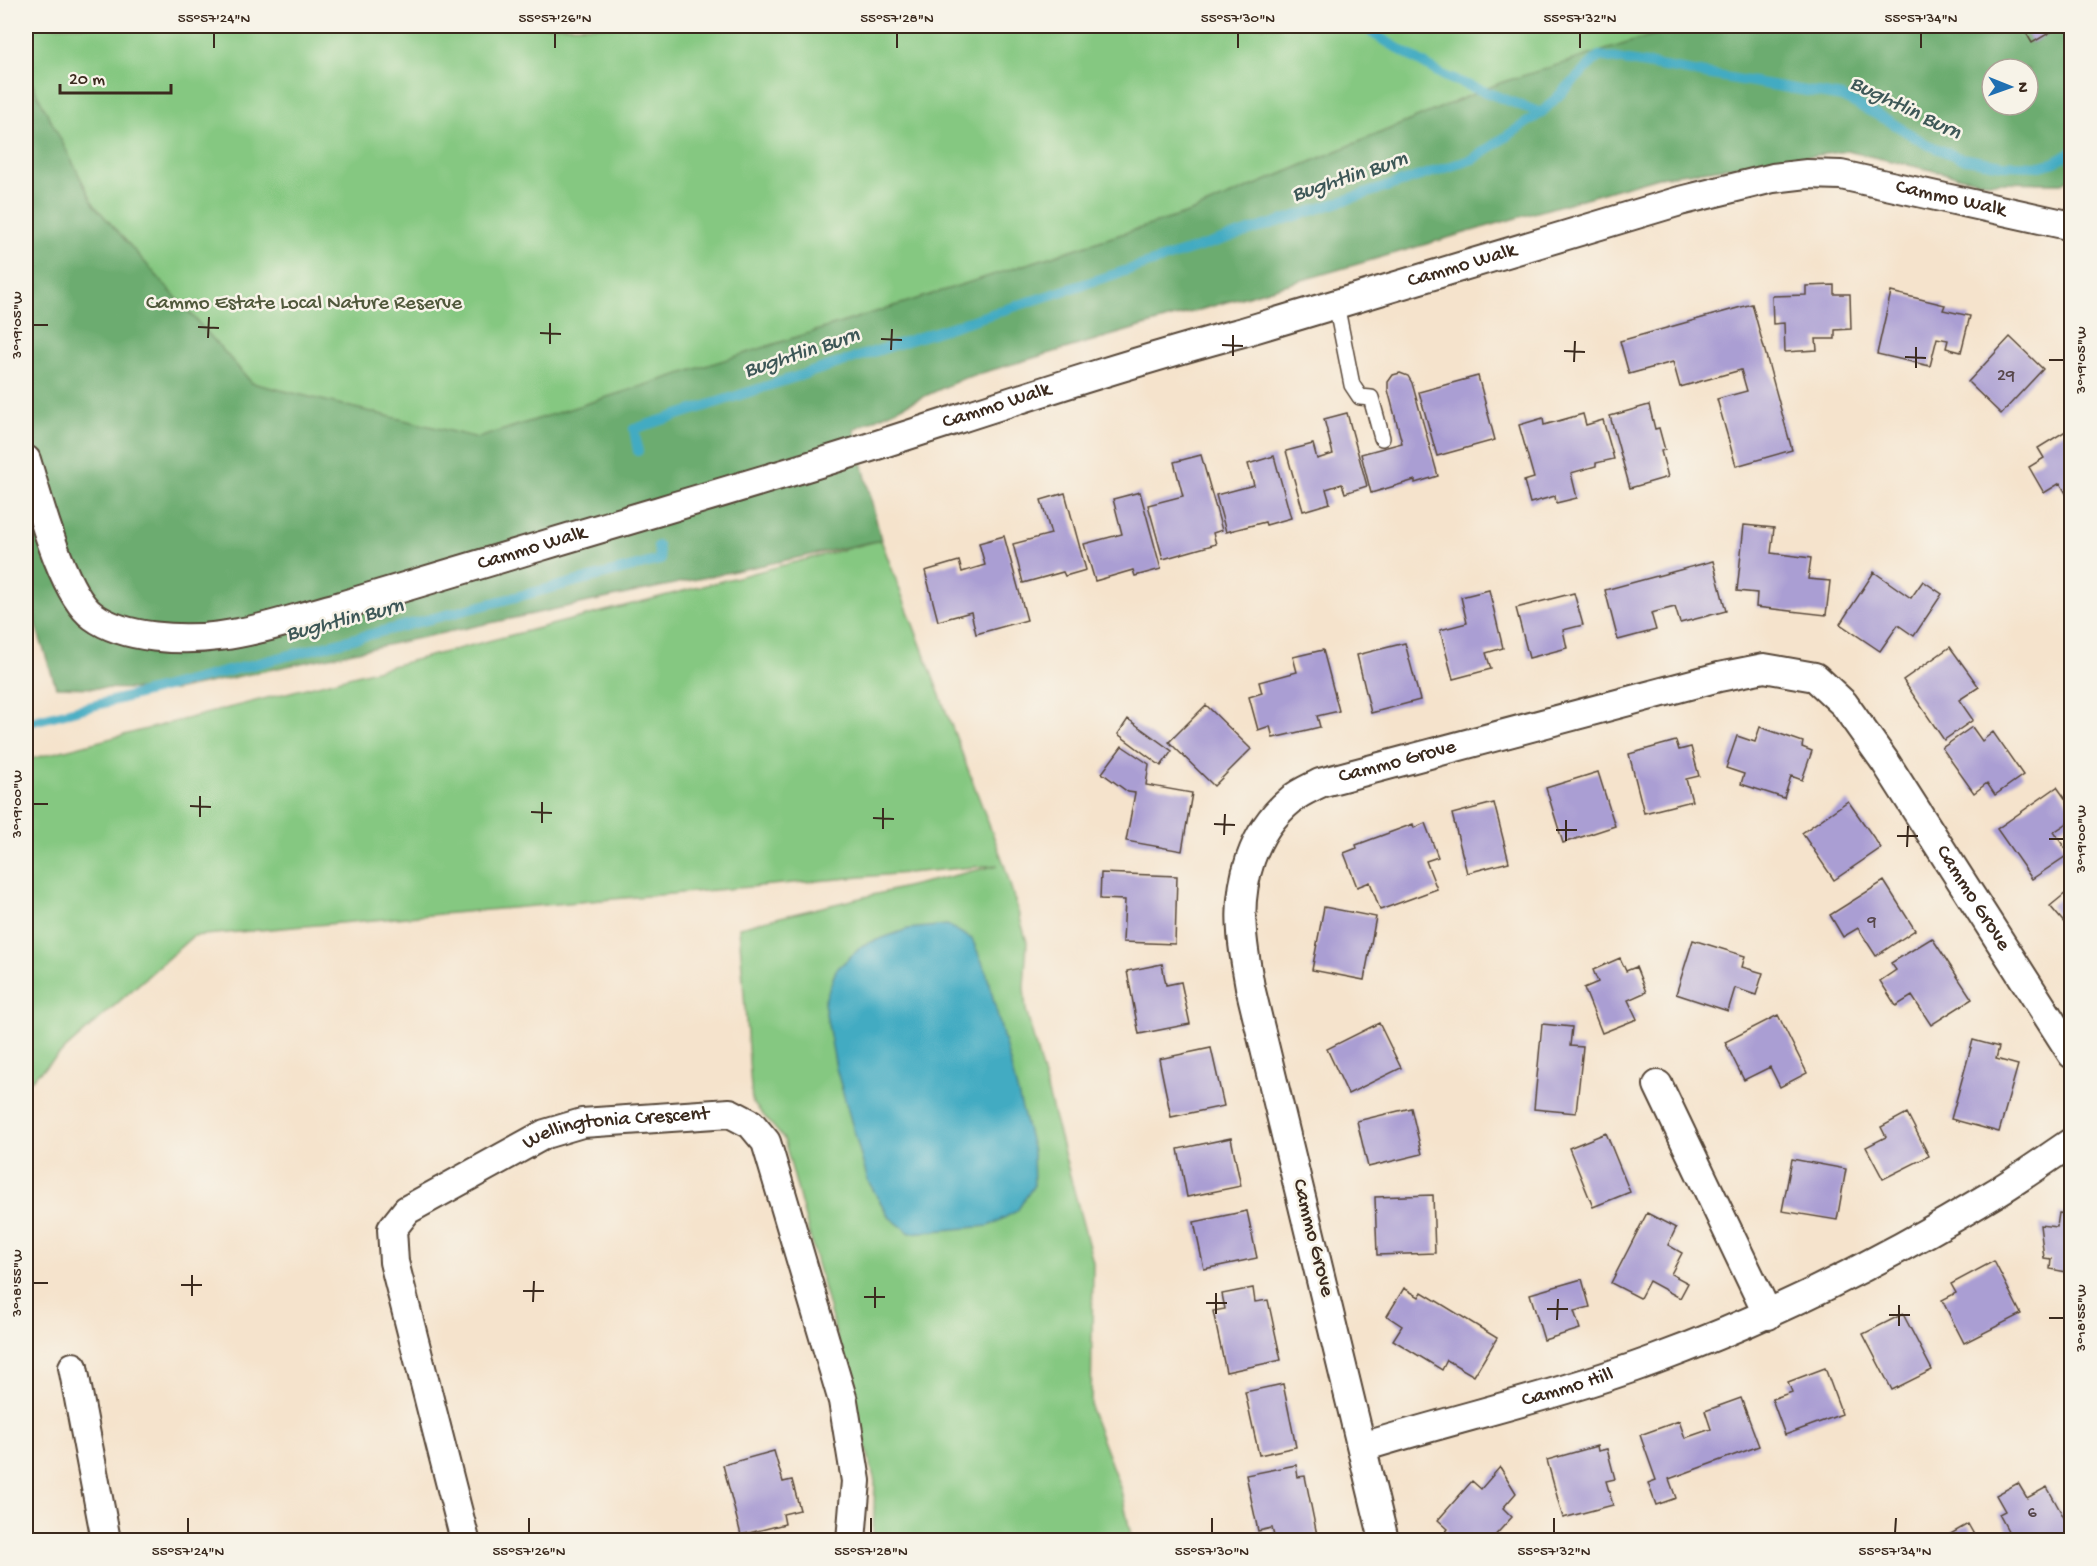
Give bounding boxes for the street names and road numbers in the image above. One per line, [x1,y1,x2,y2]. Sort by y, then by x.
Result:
street label: Cammo Walk [1893,175,2011,224]
street label: Cammo Walk [1405,237,1522,294]
street label: Cammo Walk [939,377,1056,436]
street label: Cammo Walk [475,520,592,577]
street label: Cammo Grove [1336,735,1460,790]
street label: Cammo Grove [1930,841,2016,957]
street label: Wellingtonia Crescent [519,1102,712,1156]
street label: Cammo Grove [1285,1177,1339,1301]
street label: Cammo Hill [1519,1362,1617,1414]

